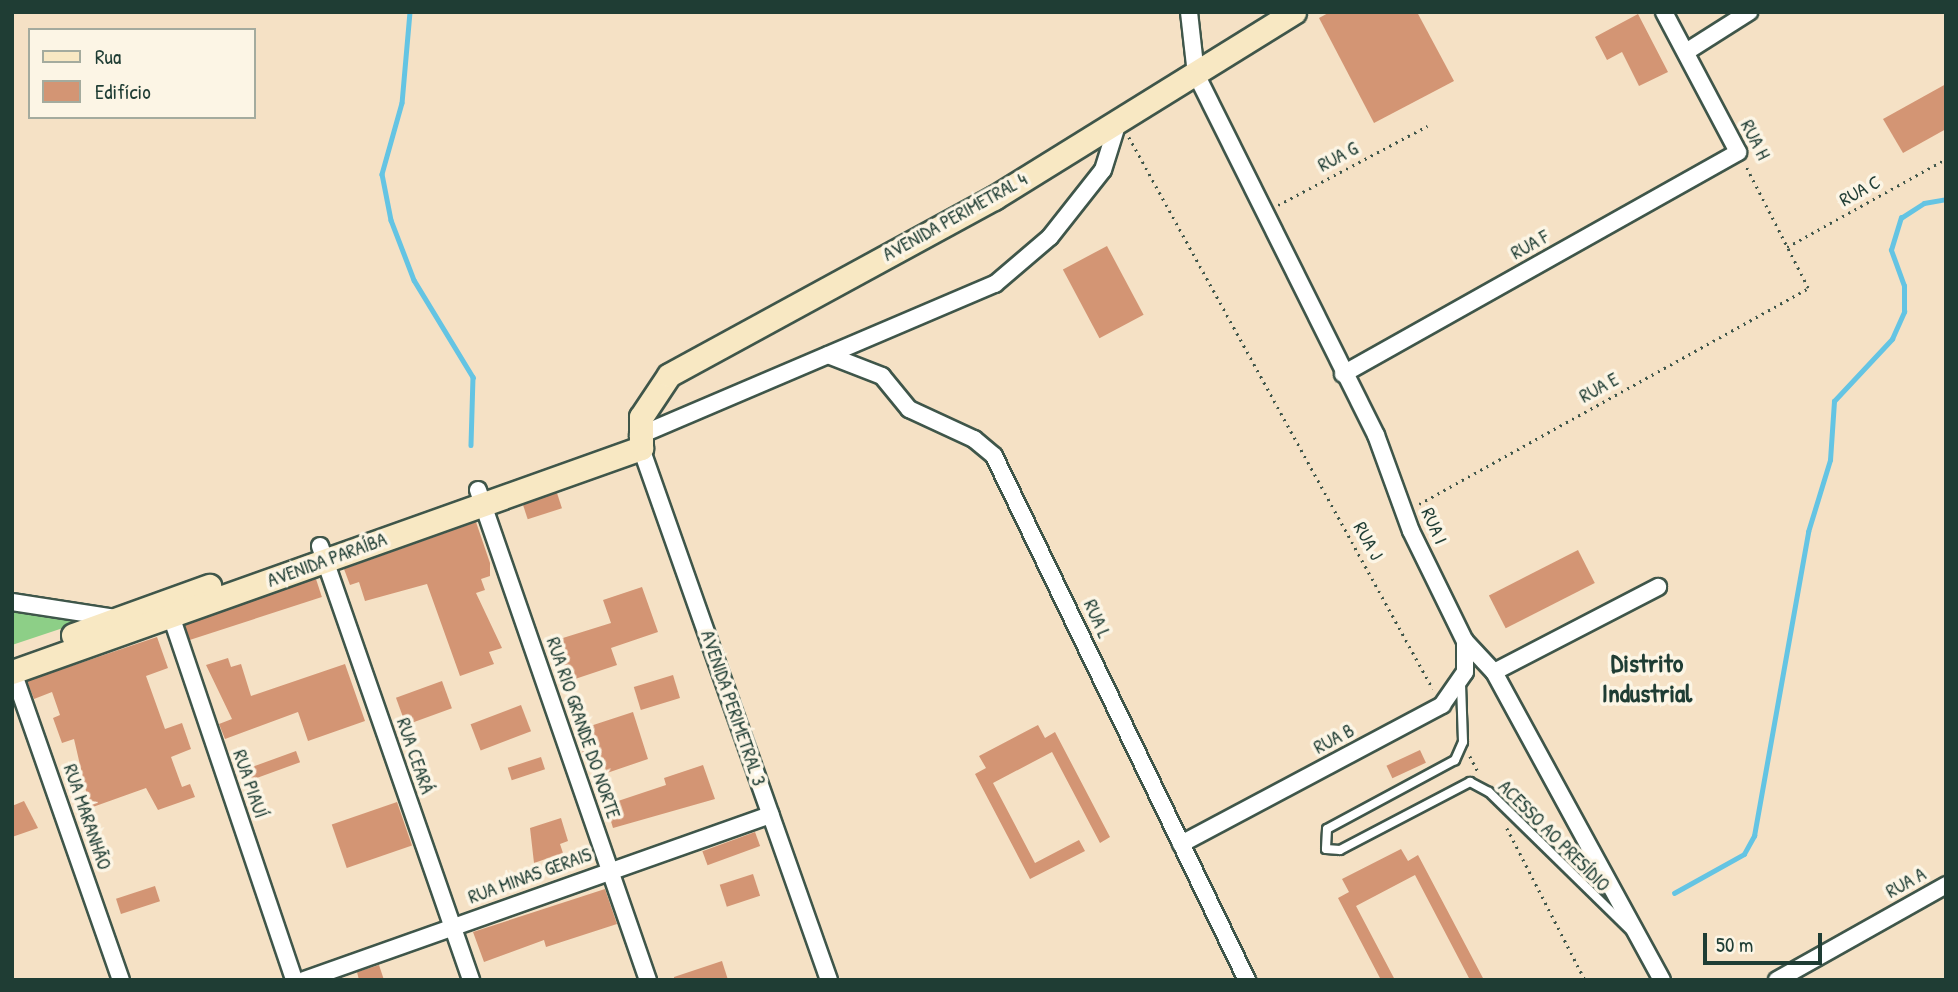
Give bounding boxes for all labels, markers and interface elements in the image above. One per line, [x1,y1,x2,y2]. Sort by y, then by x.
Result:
legend [28,28,256,119]
text: Rua [95,42,121,71]
text: Edifício [95,77,151,106]
street label: RUA H [1735,116,1775,164]
street label: RUA G [1314,137,1362,177]
street label: AVENIDA PERIMETRAL 4 [879,168,1031,266]
street label: RUA C [1836,171,1884,211]
street label: RUA F [1507,225,1553,265]
street label: RUA E [1575,368,1623,408]
street label: RUA I [1416,504,1452,548]
street label: RUA J [1348,518,1388,564]
street label: AVENIDA PARAÍBA [264,528,390,592]
street label: RUA L [1078,596,1116,642]
street label: AVENIDA PERIMETRAL 3 [696,627,770,789]
street label: RUA RIO GRANDE DO NORTE [541,634,625,822]
district label: Distrito Industrial [1602,647,1692,708]
street label: RUA CEARÁ [391,715,439,797]
street label: RUA B [1310,719,1358,759]
street label: RUA PIAUÍ [228,747,272,821]
street label: RUA MARANHÃO [58,761,116,873]
street label: ACESSO AO PRESÍDIO [1494,776,1614,896]
street label: RUA MINAS GERAIS [465,843,595,909]
street label: RUA A [1882,863,1930,903]
scale bar [1706,918,1825,962]
text: 50 m [1716,930,1753,959]

